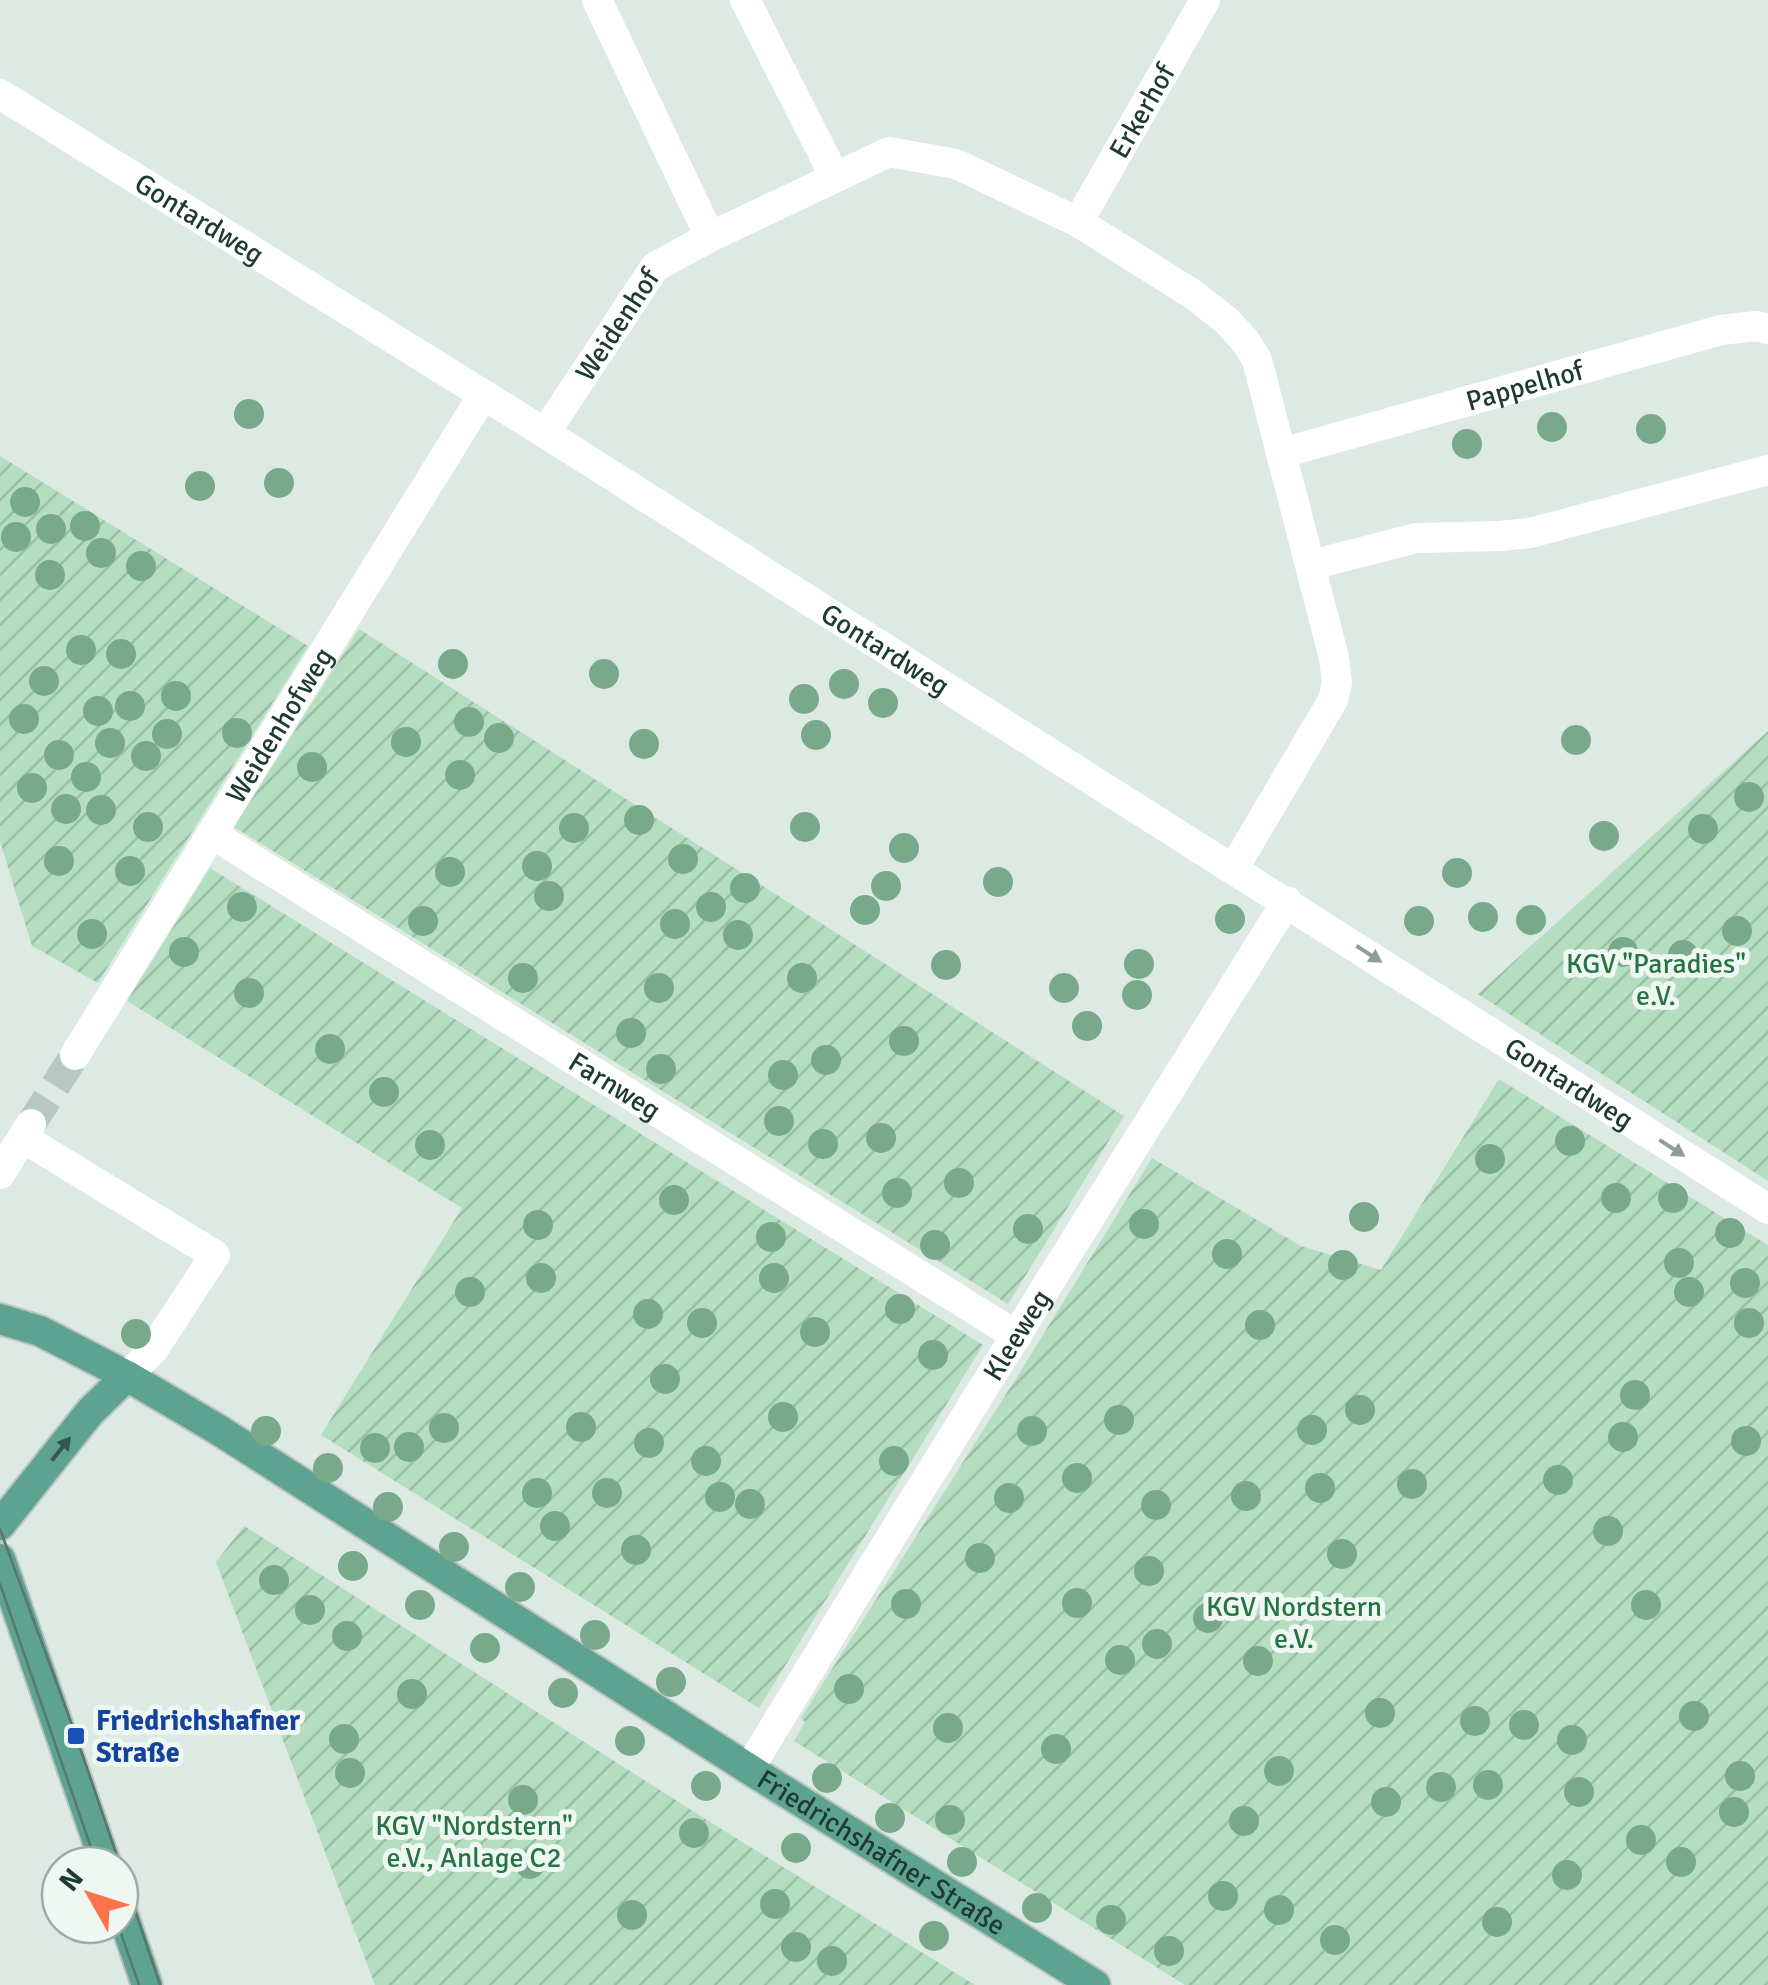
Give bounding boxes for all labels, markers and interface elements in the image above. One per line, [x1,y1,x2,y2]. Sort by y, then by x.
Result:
street label: Erkerhof [1102,57,1184,165]
street label: Gontardweg [128,166,270,272]
street label: Weidenhof [568,261,668,388]
street label: Pappelhof [1462,353,1589,419]
street label: Gontardweg [814,597,955,703]
street label: Weidenhofweg [219,641,341,810]
one-way arrow [1355,944,1383,962]
park label: KGV "Paradies" e.V. [1566,947,1746,1013]
street label: Gontardweg [1498,1030,1639,1137]
street label: Farnweg [562,1045,667,1128]
one-way arrow [1658,1138,1686,1156]
street label: Kleeweg [976,1283,1058,1387]
one-way arrow [50,1436,71,1462]
park label: KGV Nordstern e.V. [1206,1590,1382,1656]
place label: Friedrichshafner Straße [96,1704,301,1770]
marker: Friedrichshafner Straße [65,1725,87,1747]
street label: Friedrichshafner Straße [751,1763,1012,1943]
park label: KGV "Nordstern" e.V., Anlage C2 [375,1809,573,1875]
north arrow [40,1845,140,1945]
text: N [52,1862,91,1898]

